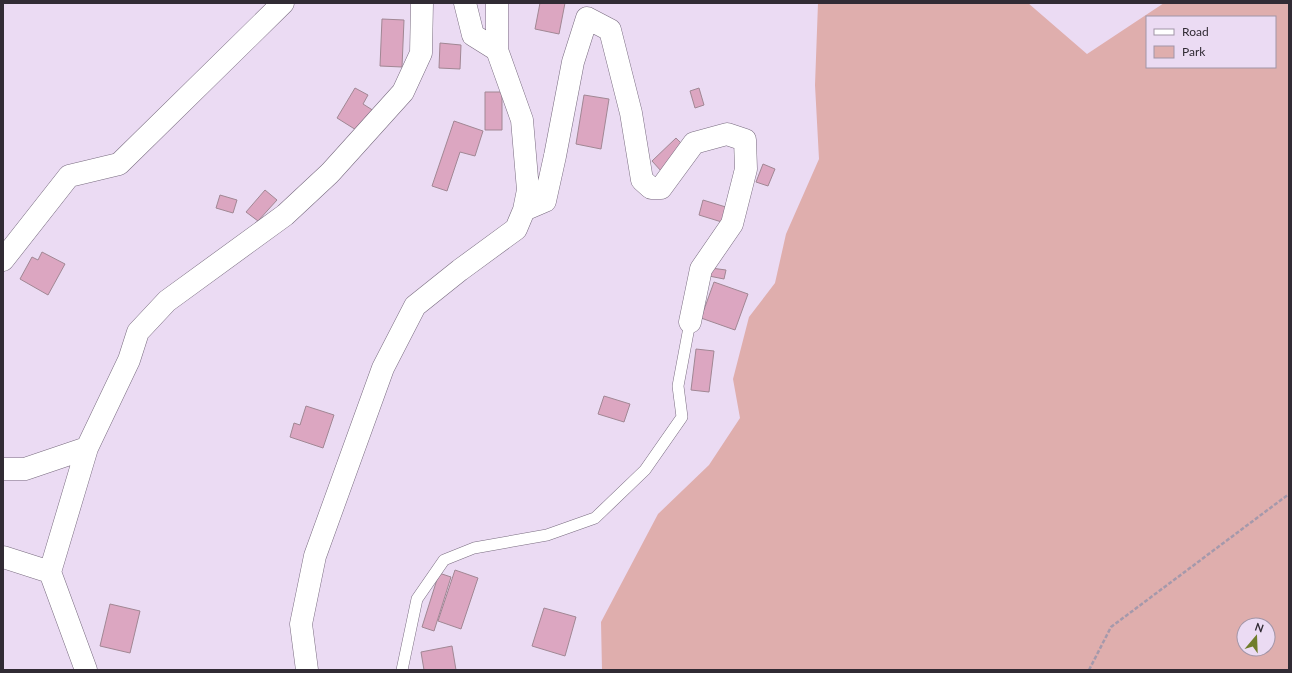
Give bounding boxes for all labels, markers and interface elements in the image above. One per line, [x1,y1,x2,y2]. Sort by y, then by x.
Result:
legend [1146,16,1276,68]
text: Road [1182,24,1209,39]
text: Park [1182,44,1206,59]
north arrow [1236,617,1276,657]
text: N [1253,620,1266,635]

